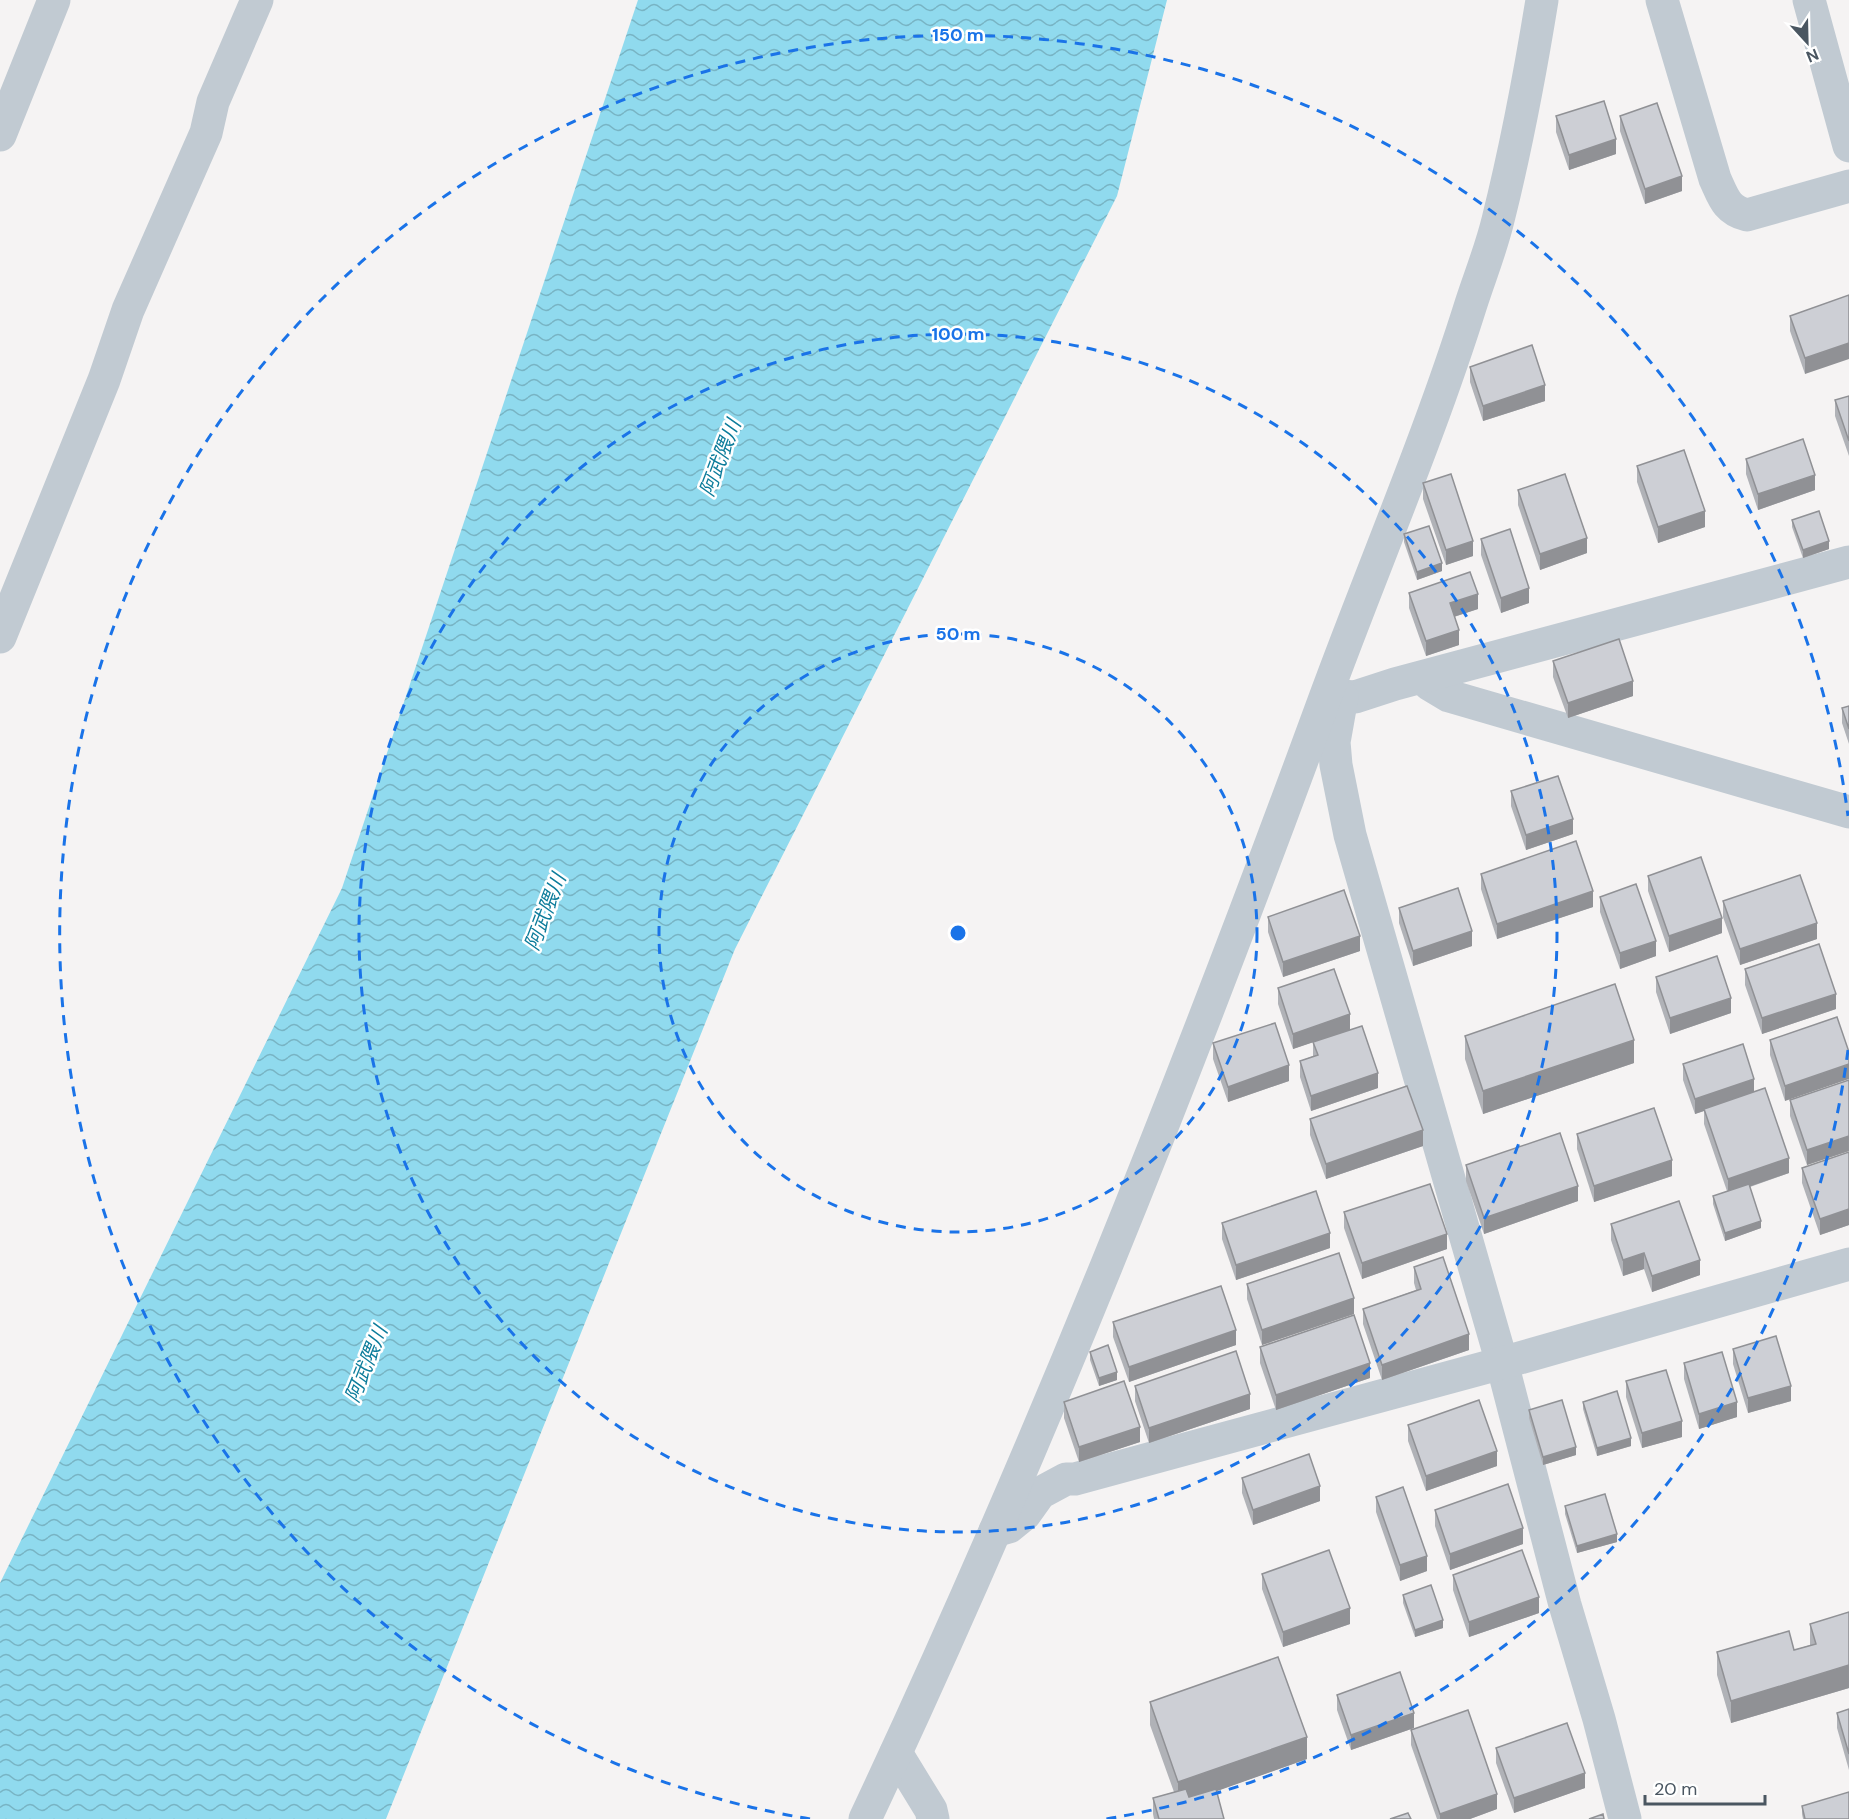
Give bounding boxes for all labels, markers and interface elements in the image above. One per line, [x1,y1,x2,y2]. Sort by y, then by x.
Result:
north arrow [1777,12,1837,72]
text: 150 m [932,23,984,47]
text: N [1803,44,1822,67]
text: 100 m [931,322,985,346]
water label: 阿武隈川 [694,414,747,500]
text: 50 m [935,622,981,646]
water label: 阿武隈川 [519,868,572,954]
centre of rings [948,923,968,943]
water label: 阿武隈川 [339,1320,394,1406]
scale bar [1645,1768,1765,1806]
text: 20 m [1654,1777,1697,1801]

